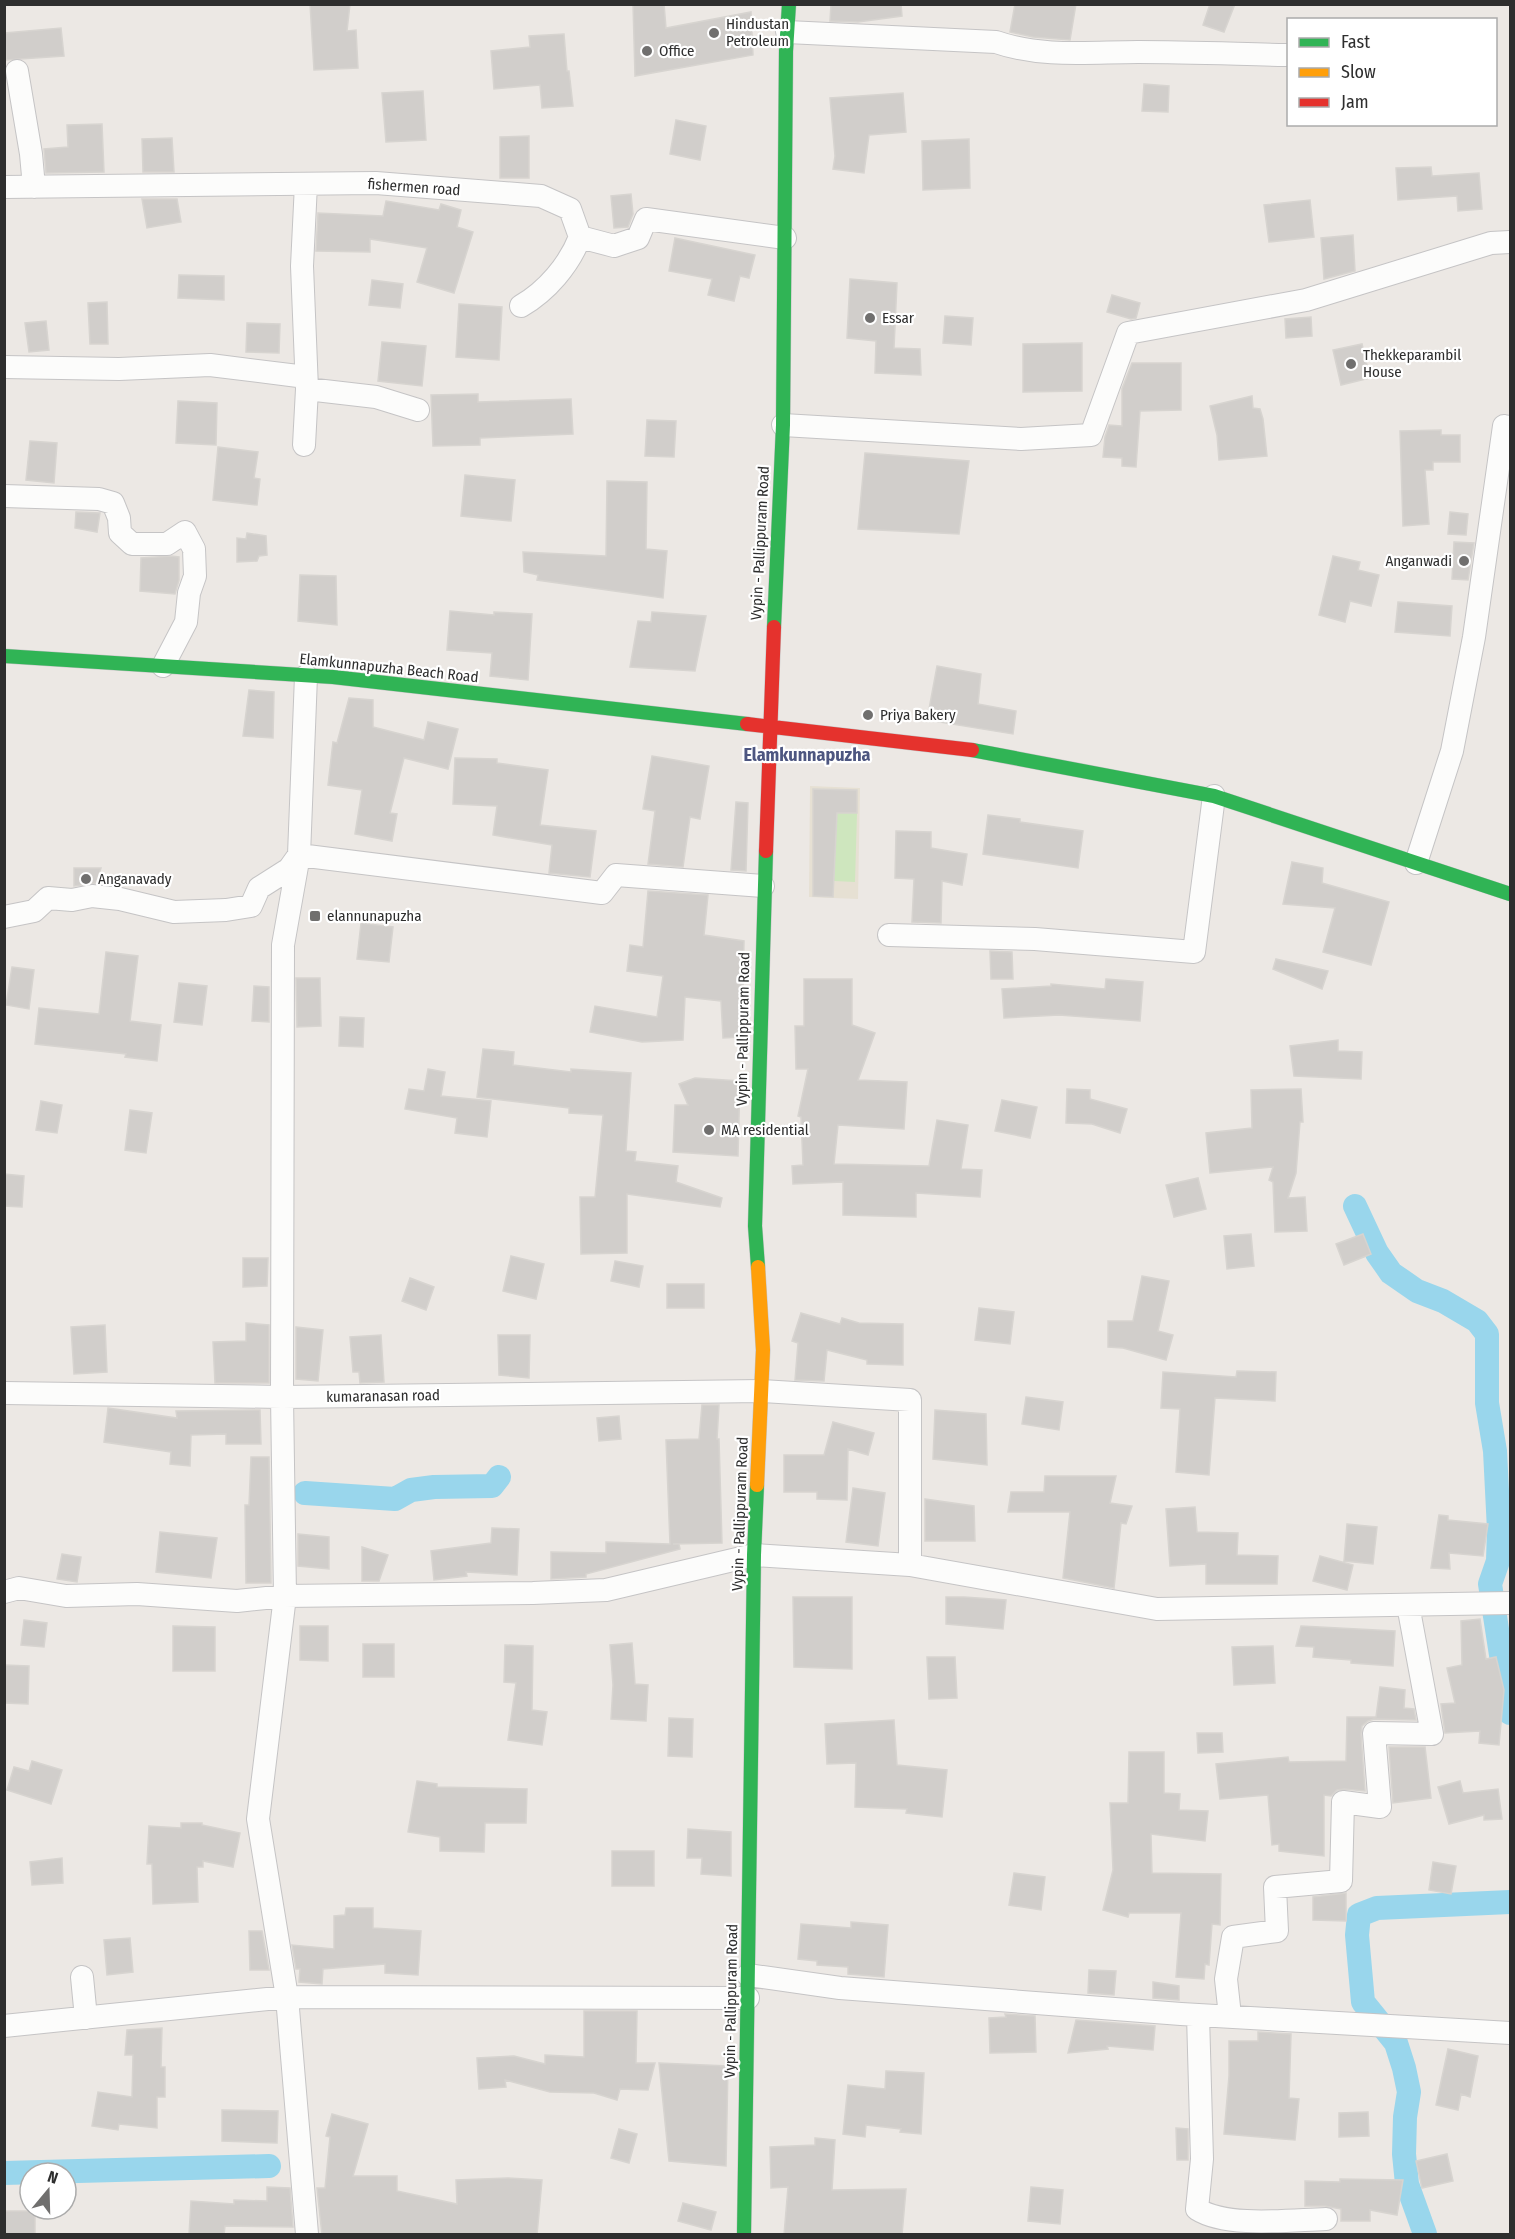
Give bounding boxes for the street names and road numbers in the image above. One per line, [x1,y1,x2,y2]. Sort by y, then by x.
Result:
street label: fishermen road [367,175,461,199]
street label: Vypin - Pallippuram Road [747,465,773,621]
street label: Elamkunnapuzha Beach Road [299,650,479,686]
street label: Vypin - Pallippuram Road [733,952,753,1106]
street label: kumaranasan road [326,1386,440,1406]
street label: Vypin - Pallippuram Road [728,1436,752,1592]
street label: Vypin - Pallippuram Road [721,1924,741,2078]

